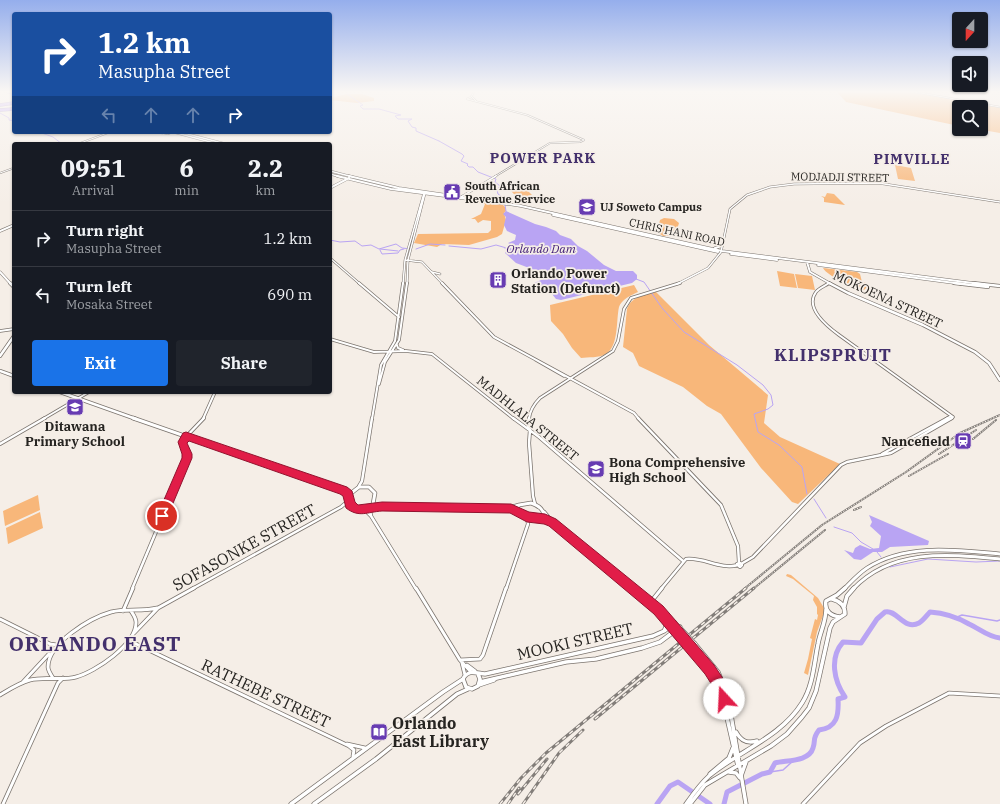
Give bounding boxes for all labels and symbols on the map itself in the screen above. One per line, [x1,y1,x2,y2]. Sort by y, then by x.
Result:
north arrow [952,12,988,48]
district label: POWER PARK [490,149,596,167]
district label: PIMVILLE [873,150,951,168]
street label: MODJADJI STREET [791,169,889,185]
place label: South African Revenue Service [465,179,555,206]
public building icon: South African Revenue Service [442,182,462,202]
school or university icon: UJ Soweto Campus [577,197,597,217]
place label: UJ Soweto Campus [600,200,702,214]
street label: CHRIS HANI ROAD [628,215,726,249]
water label: Orlando Dam [506,241,576,256]
place label: Orlando Power Station (Defunct) [511,265,621,297]
street label: MOKOENA STREET [830,267,946,333]
building icon: Orlando Power Station (Defunct) [488,270,508,290]
district label: KLIPSPRUIT [774,344,892,366]
street label: MADHLALA STREET [473,372,582,465]
school or university icon: Ditawana Primary School [65,397,85,417]
place label: Ditawana Primary School [25,418,125,450]
station icon: Nancefield [953,431,973,451]
place label: Nancefield [881,433,950,450]
place label: Bona Comprehensive High School [609,454,745,486]
school or university icon: Bona Comprehensive High School [586,459,606,479]
pin [145,499,179,533]
street label: SOFASONKE STREET [169,499,319,595]
street label: MOOKI STREET [515,618,635,664]
district label: ORLANDO EAST [9,630,181,657]
street label: RATHEBE STREET [198,654,334,732]
position arrow [703,678,745,720]
place label: Orlando East Library [392,713,490,751]
library icon: Orlando East Library [369,722,389,742]

